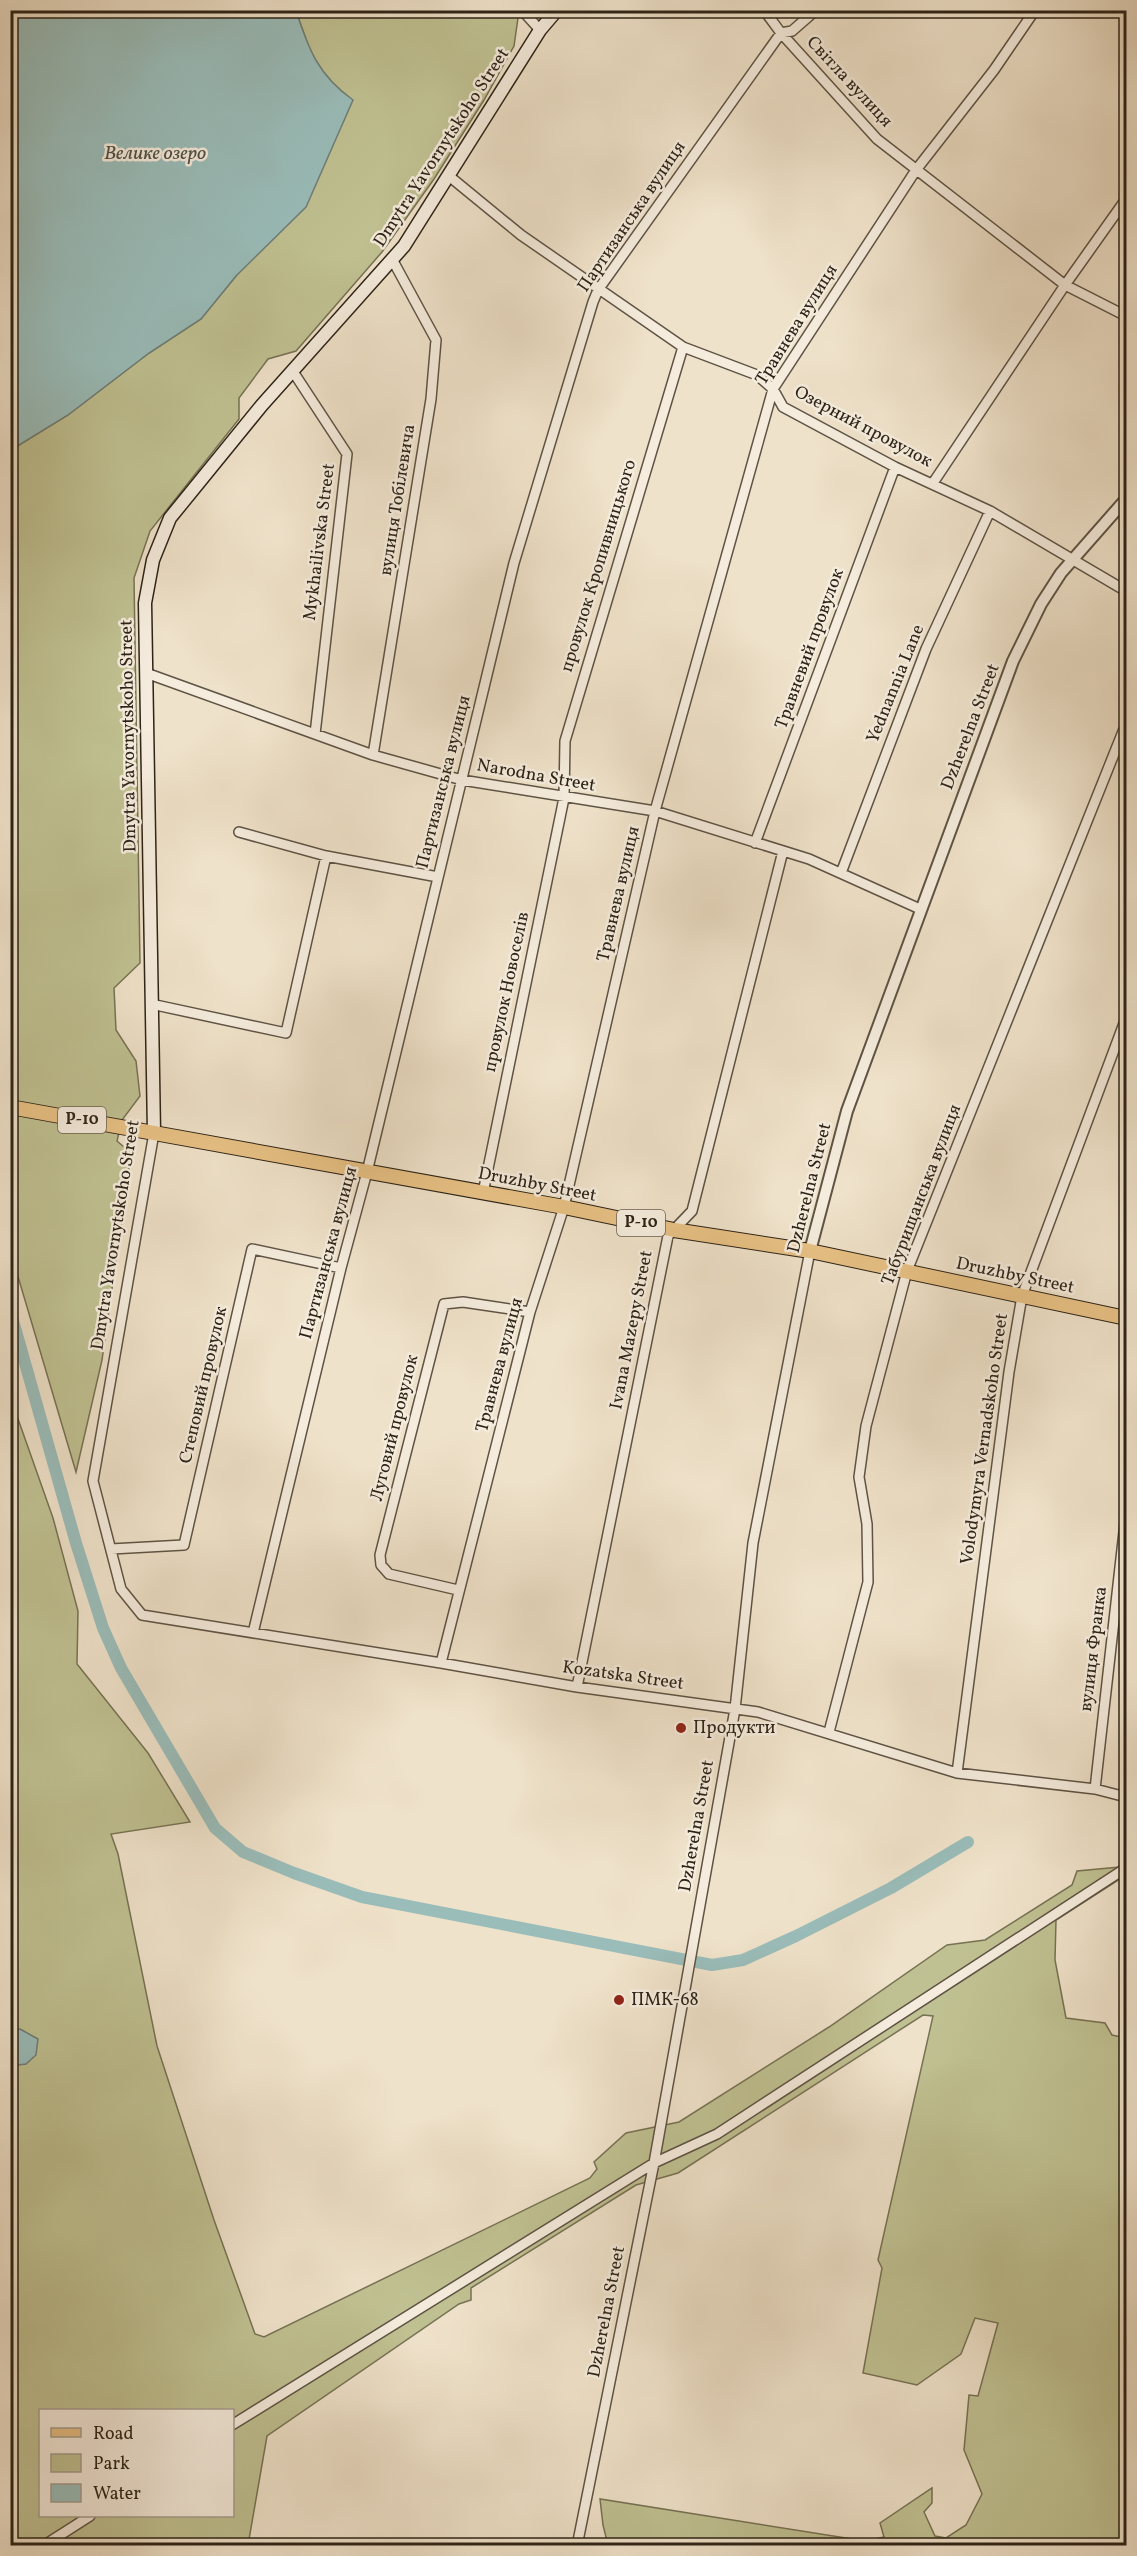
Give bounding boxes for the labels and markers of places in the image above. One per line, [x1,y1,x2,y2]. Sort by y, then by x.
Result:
place label: Продукти [693,1716,776,1741]
marker: Продукти [674,1721,688,1735]
place label: ПМК-68 [631,1988,699,2013]
marker: ПМК-68 [612,1993,626,2007]

